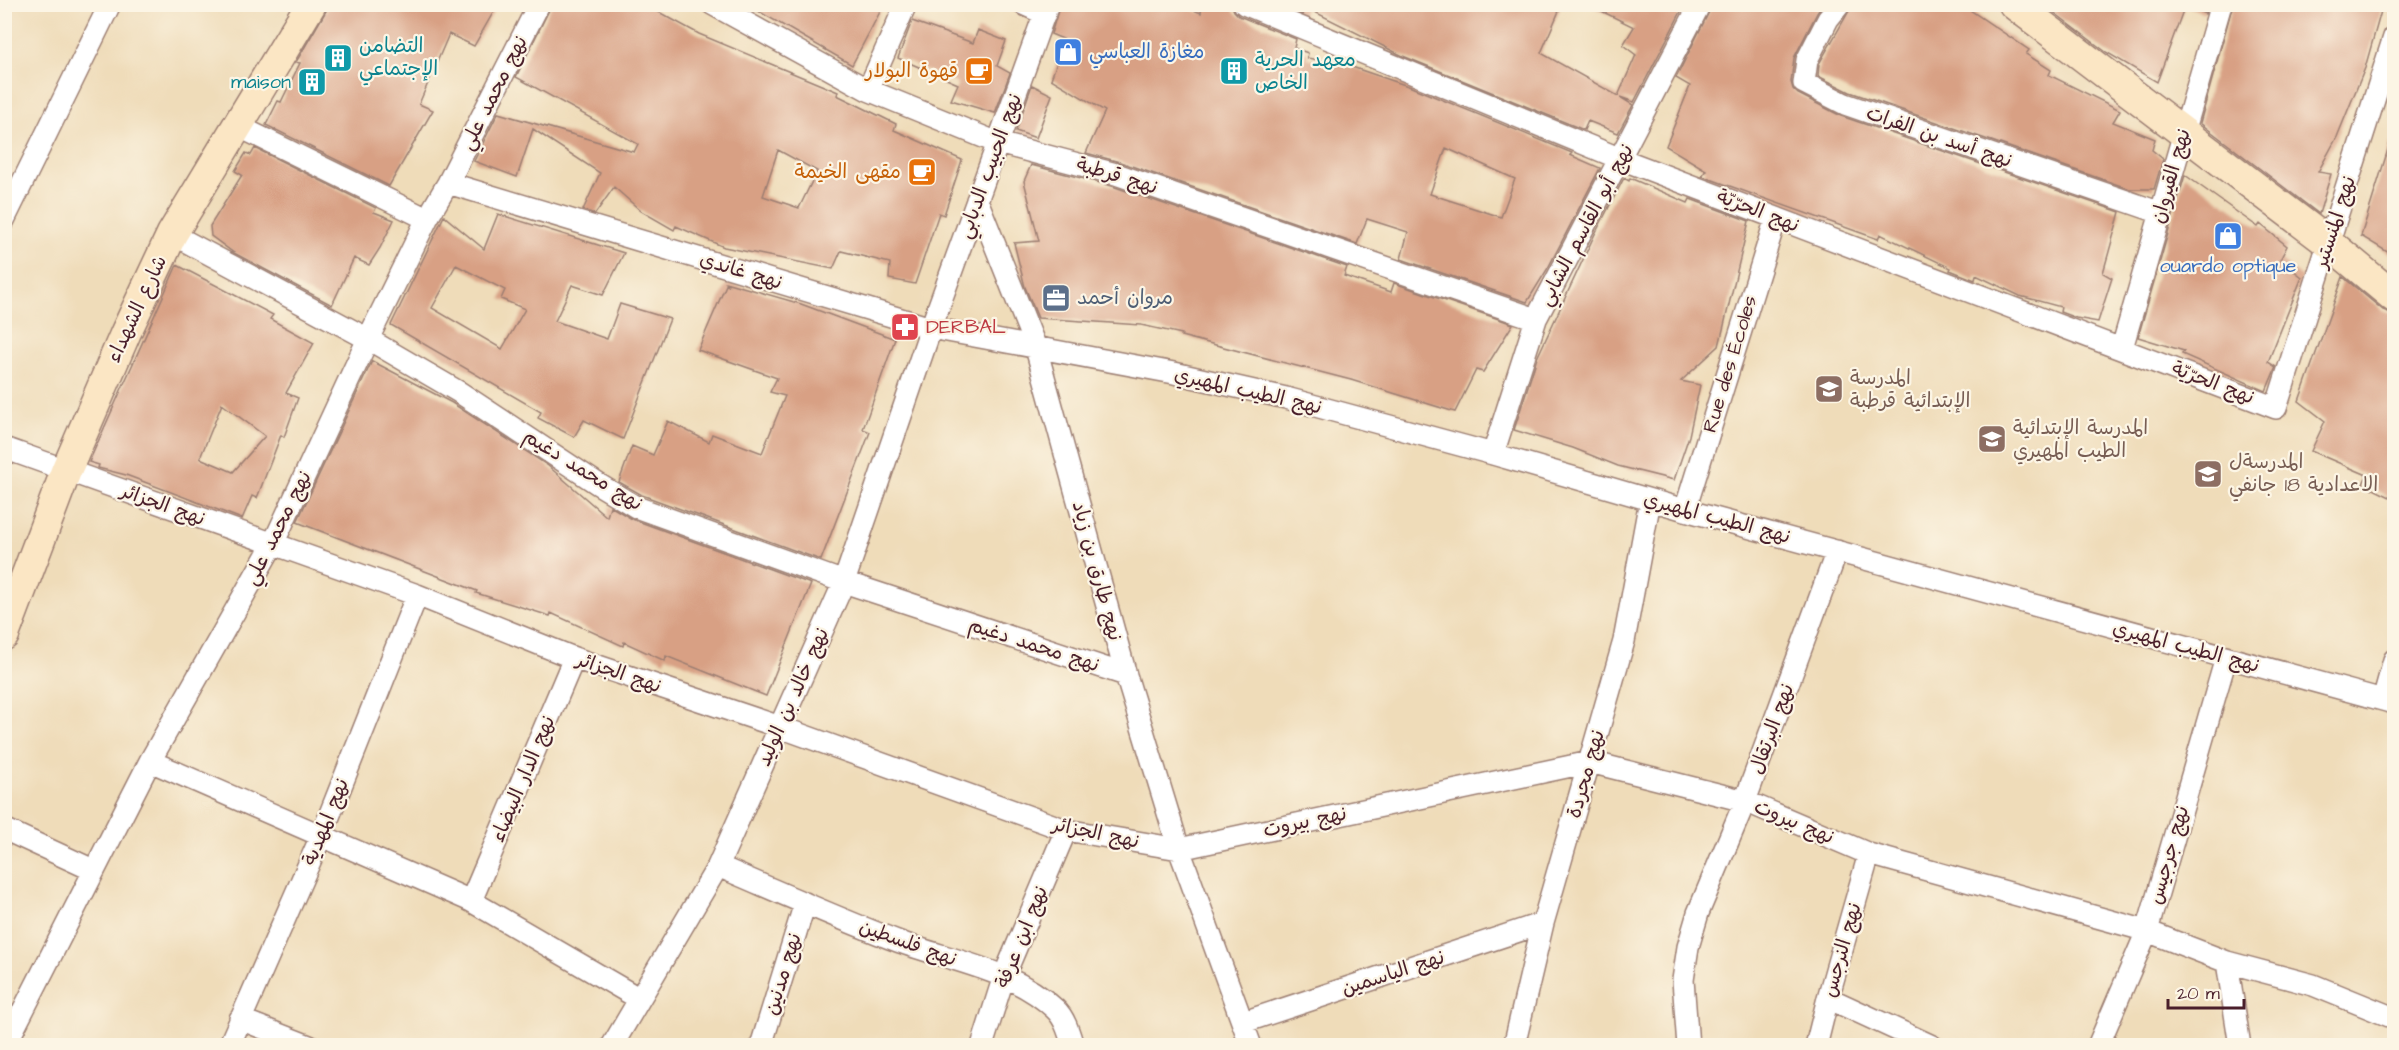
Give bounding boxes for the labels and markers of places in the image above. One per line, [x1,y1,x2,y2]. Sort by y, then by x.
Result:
place label: التضامن الإجتماعي [359,32,438,86]
shop icon: مغازة العباسي [1052,36,1084,68]
place label: مغازة العباسي [1089,38,1204,69]
building icon: التضامن الإجتماعي [322,42,354,74]
place label: معهد الحرية الخاص [1255,46,1356,97]
cafe icon: قهوة البولار [963,55,995,87]
building icon: معهد الحرية الخاص [1218,55,1250,87]
place label: قهوة البولار [864,57,958,85]
building icon: maison [296,66,328,98]
place label: maison [231,68,291,96]
cafe icon: مقهى الخيمة [906,156,938,188]
place label: مقهى الخيمة [795,158,901,186]
shop icon: ouardo optique [2212,220,2244,252]
place label: ouardo optique [2160,252,2297,280]
office icon: مروان أحمد [1040,282,1072,314]
place label: مروان أحمد [1077,284,1173,312]
pharmacy icon: DERBAL [889,311,921,343]
place label: DERBAL [926,313,1006,341]
place label: المدرسة الإبتدائية قرطبة [1850,364,1970,415]
school or university icon: المدرسة الإبتدائية قرطبة [1813,373,1845,405]
place label: المدرسة الإبتدائية الطيب المهيري [2013,414,2148,465]
school or university icon: المدرسة الإبتدائية الطيب المهيري [1976,423,2008,455]
place label: المدرسةل الاعدادية 18 جانفي [2229,448,2378,502]
school or university icon: المدرسةل الاعدادية 18 جانفي [2192,458,2224,490]

